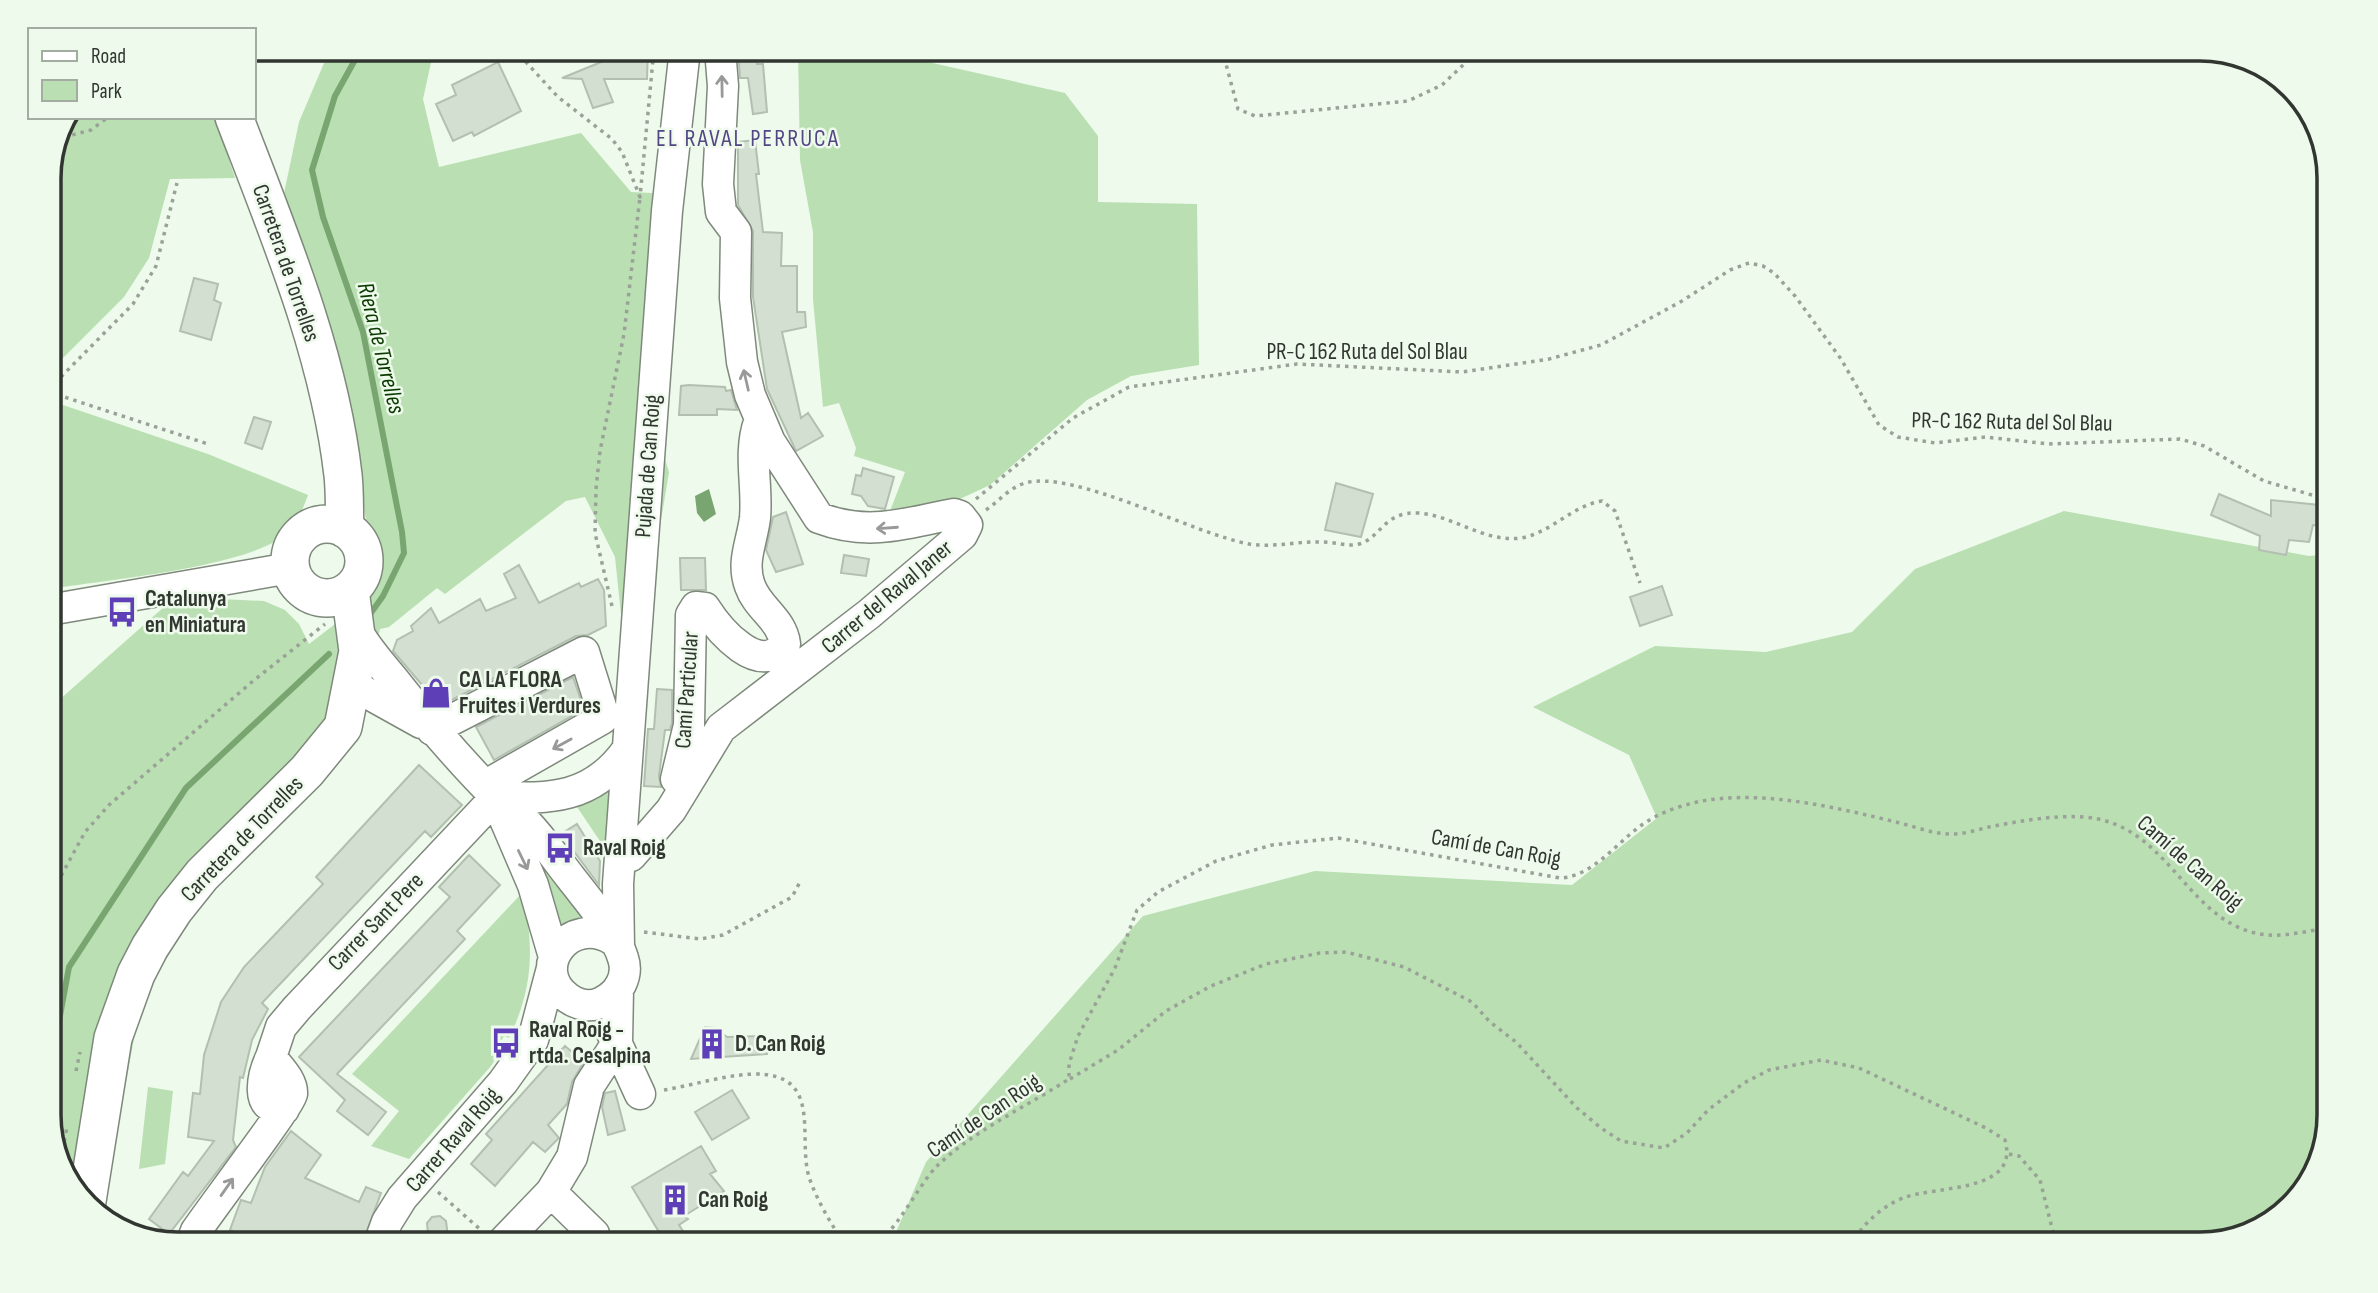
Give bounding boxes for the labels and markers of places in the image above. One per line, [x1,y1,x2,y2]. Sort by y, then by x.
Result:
place label: Catalunya en Miniatura [145,585,246,639]
bus stop icon: Catalunya en Miniatura [105,595,139,629]
place label: CA LA FLORA Fruites i Verdures [459,666,601,720]
shop icon: CA LA FLORA Fruites i Verdures [419,676,453,710]
bus stop icon: Raval Roig [543,831,577,865]
place label: Raval Roig [583,834,666,862]
place label: Raval Roig - rtda. Cesalpina [529,1016,651,1070]
bus stop icon: Raval Roig - rtda. Cesalpina [489,1026,523,1060]
building icon: D. Can Roig [695,1027,729,1061]
place label: D. Can Roig [735,1030,826,1058]
building icon: Can Roig [658,1183,692,1217]
place label: Can Roig [698,1186,769,1214]

